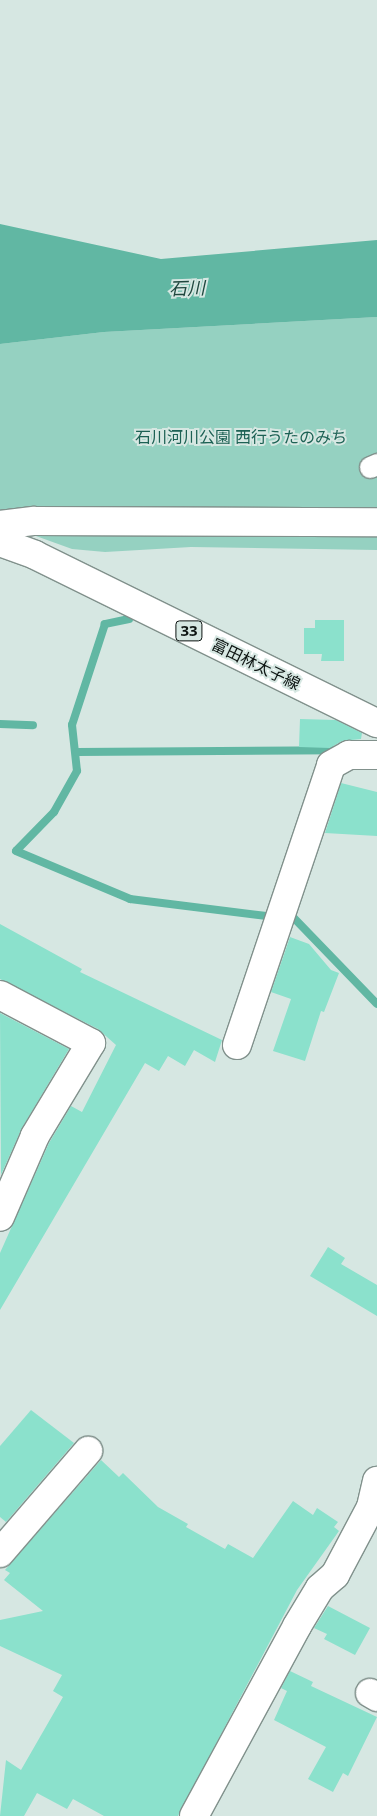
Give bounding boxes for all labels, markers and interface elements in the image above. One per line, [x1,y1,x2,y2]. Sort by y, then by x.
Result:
water label: 石川 [169,277,205,299]
park label: 石川河川公園 西行うたのみち [135,427,347,447]
road number: 33 [175,618,203,644]
street label: 富田林太子線 [209,634,303,694]

